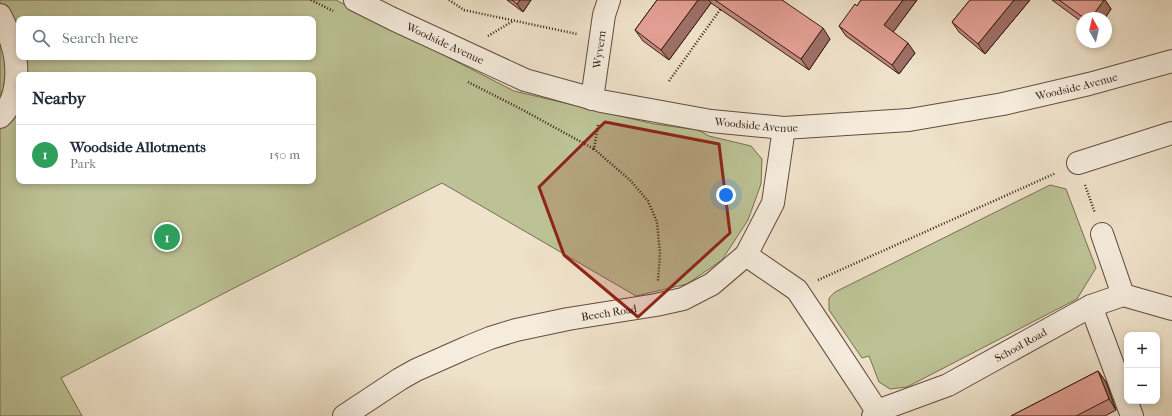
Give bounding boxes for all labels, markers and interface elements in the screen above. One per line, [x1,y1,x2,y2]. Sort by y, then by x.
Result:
north arrow [1076,12,1112,48]
search box [16,16,316,60]
street label: Woodside Avenue [404,19,486,67]
icon: search [30,27,52,49]
text: Search here [62,29,138,47]
street label: Wyvern [590,29,608,70]
street label: Woodside Avenue [1033,70,1119,103]
text: Nearby [32,88,86,108]
street label: Woodside Avenue [713,115,799,135]
text: Woodside Allotments [70,138,206,156]
text: 1 [43,147,47,162]
text: 150 m [269,147,300,162]
text: Park [70,156,96,171]
your location [716,185,736,205]
pin: 1 [154,222,180,252]
street label: Beech Road [580,302,639,323]
street label: School Road [992,325,1050,365]
map controls [1124,332,1160,404]
button: + [1124,332,1160,368]
button: − [1124,368,1160,404]

